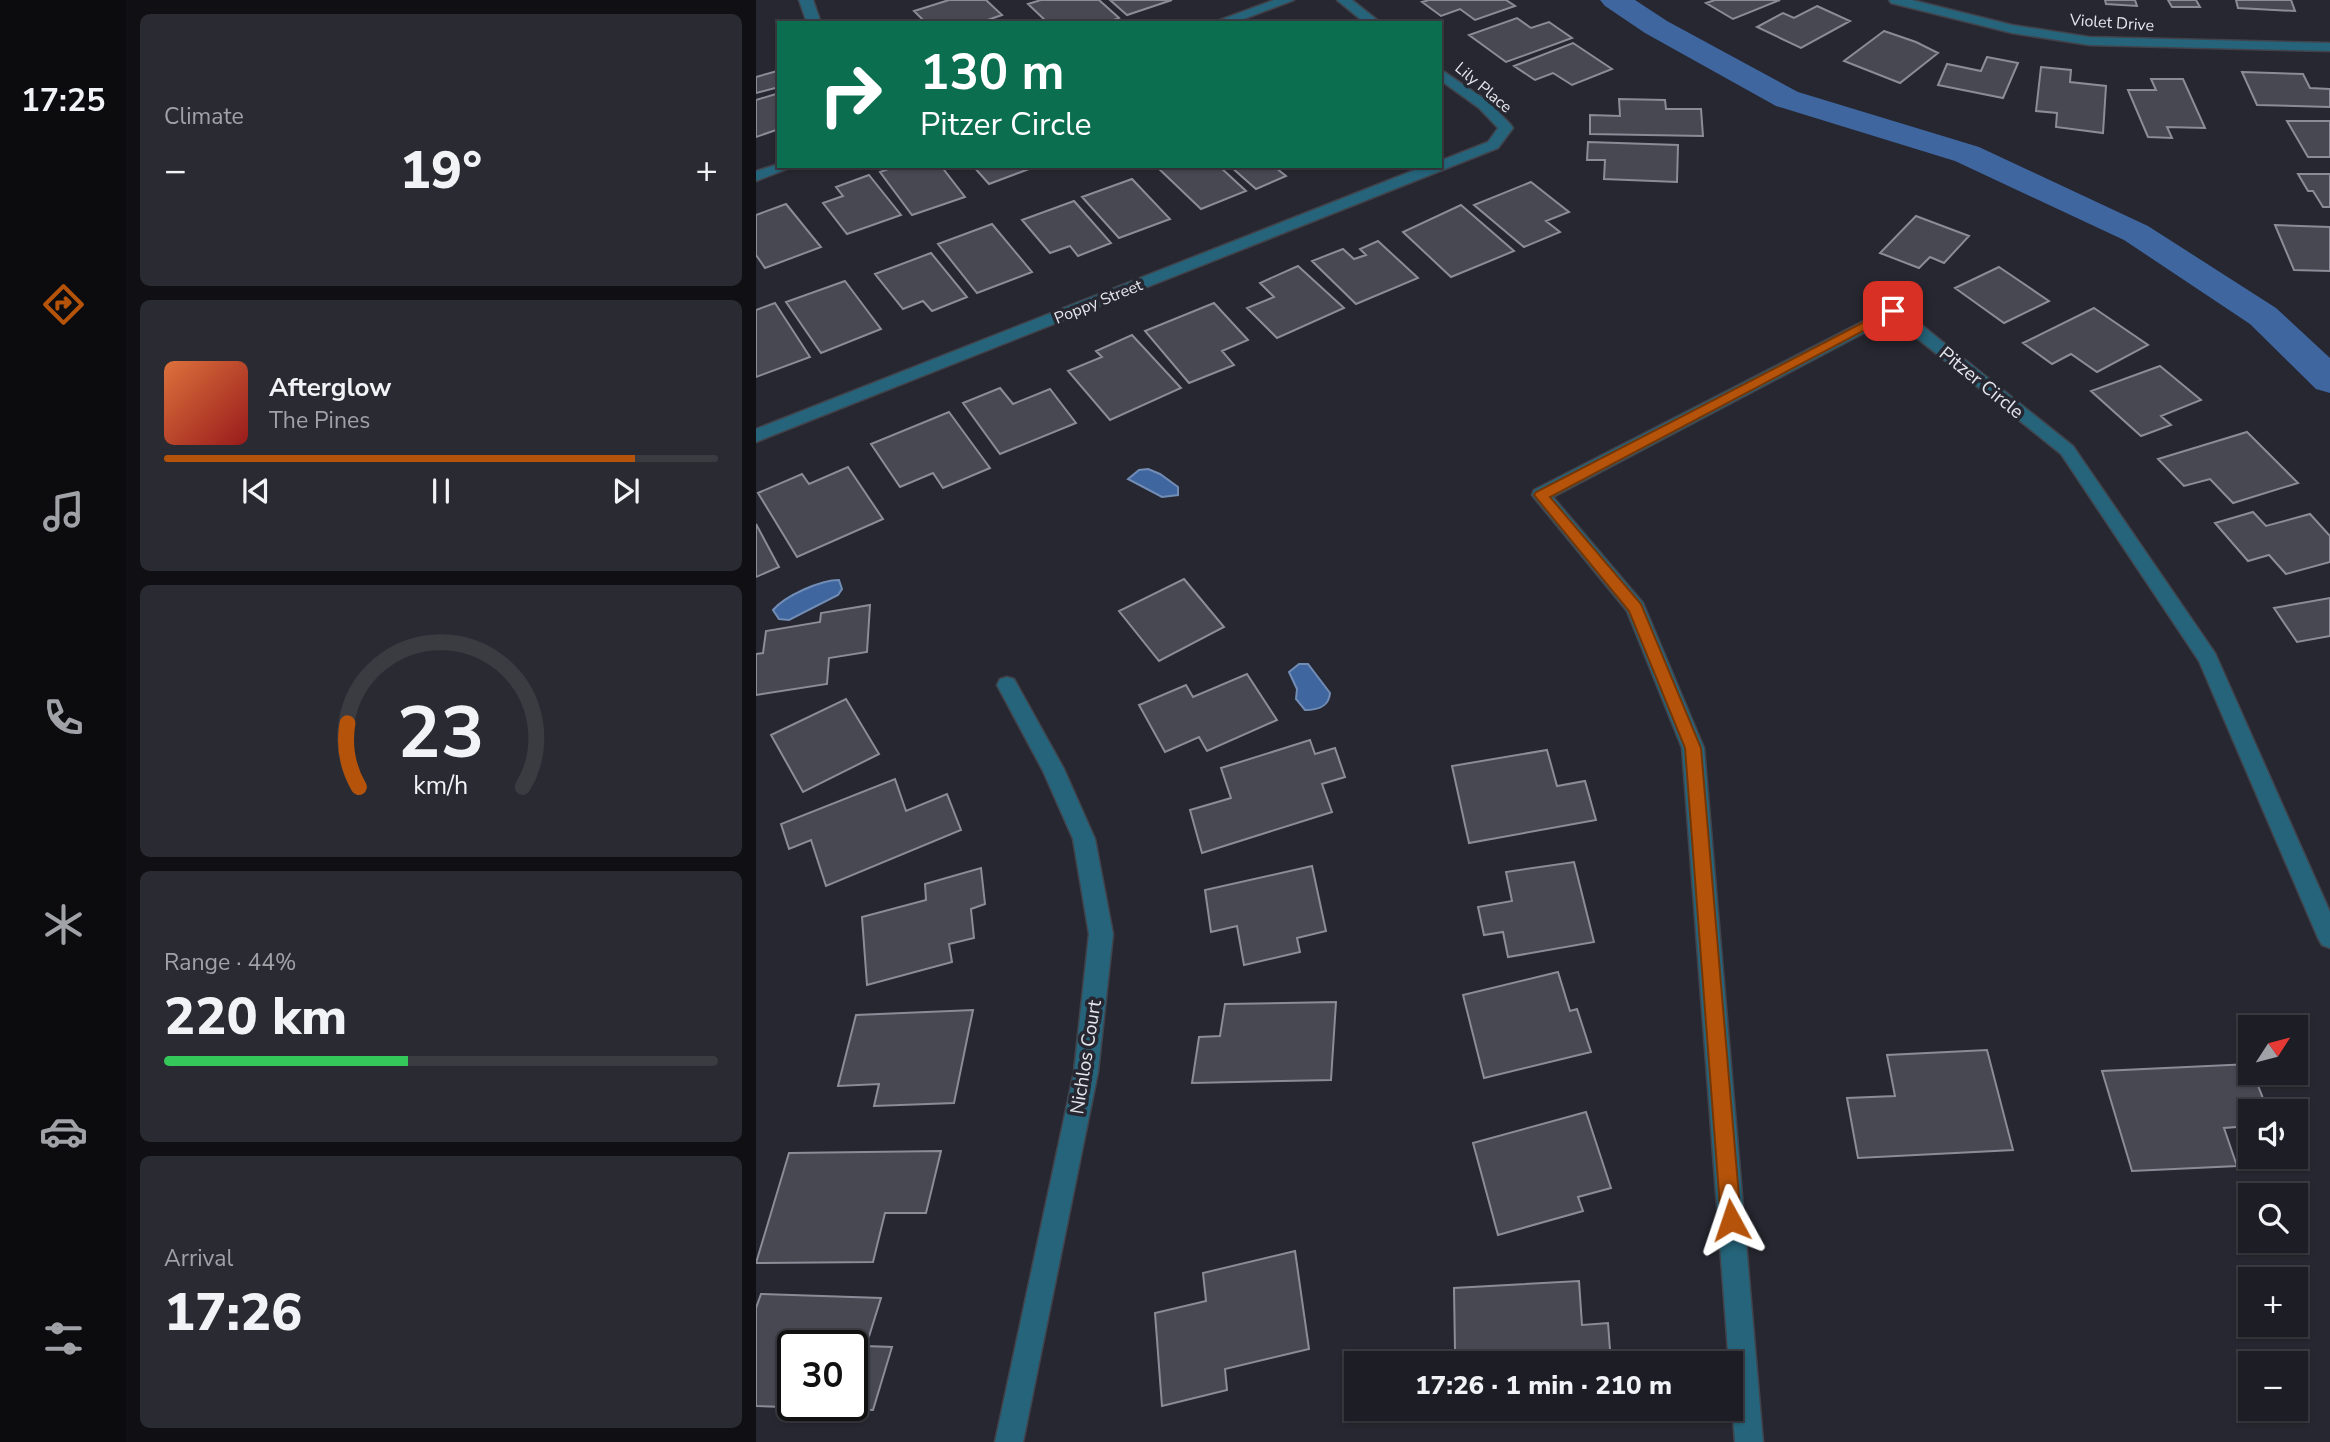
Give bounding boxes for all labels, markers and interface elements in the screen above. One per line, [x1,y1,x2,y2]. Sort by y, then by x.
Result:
street label: Violet Drive [2068,9,2155,37]
text: 130 m [920,39,1064,106]
icon: right [805,49,896,140]
street label: Lily Place [1450,57,1517,118]
text: 17:25 [21,79,105,122]
text: Climate [164,101,244,132]
text: Pitzer Circle [920,103,1091,146]
text: 19° [400,135,482,206]
text: − [164,145,187,196]
text: + [695,145,718,196]
street label: Poppy Street [1051,274,1146,330]
icon: directions [39,280,88,329]
pin [1863,281,1923,341]
icon: arrive [1874,292,1912,330]
street label: Pitzer Circle [1934,341,2029,425]
text: Afterglow [269,370,392,405]
text: The Pines [269,405,370,436]
icon: previous [237,472,275,510]
icon: pause [422,472,460,510]
icon: next [607,472,645,510]
icon: music [39,487,88,536]
text: 23 [397,683,485,783]
icon: phone [39,693,88,742]
text: km/h [413,769,469,803]
icon: climate [39,900,88,949]
text: Range · 44% [164,947,296,978]
text: 220 km [164,981,347,1052]
street label: Nichlos Court [1064,998,1108,1116]
north arrow [2238,1015,2308,1085]
map controls [2238,1015,2308,1421]
button: sound [2238,1099,2308,1169]
icon: car [39,1107,88,1156]
position arrow [1694,1183,1768,1257]
button: search [2238,1183,2308,1253]
text: Arrival [164,1243,233,1274]
button: + [2238,1267,2308,1337]
text: 17:26 [164,1277,302,1348]
icon: filters [39,1314,88,1363]
speed limit sign: 30 [777,1330,868,1421]
button: − [2238,1351,2308,1421]
text: 17:26 · 1 min · 210 m [1415,1368,1672,1403]

